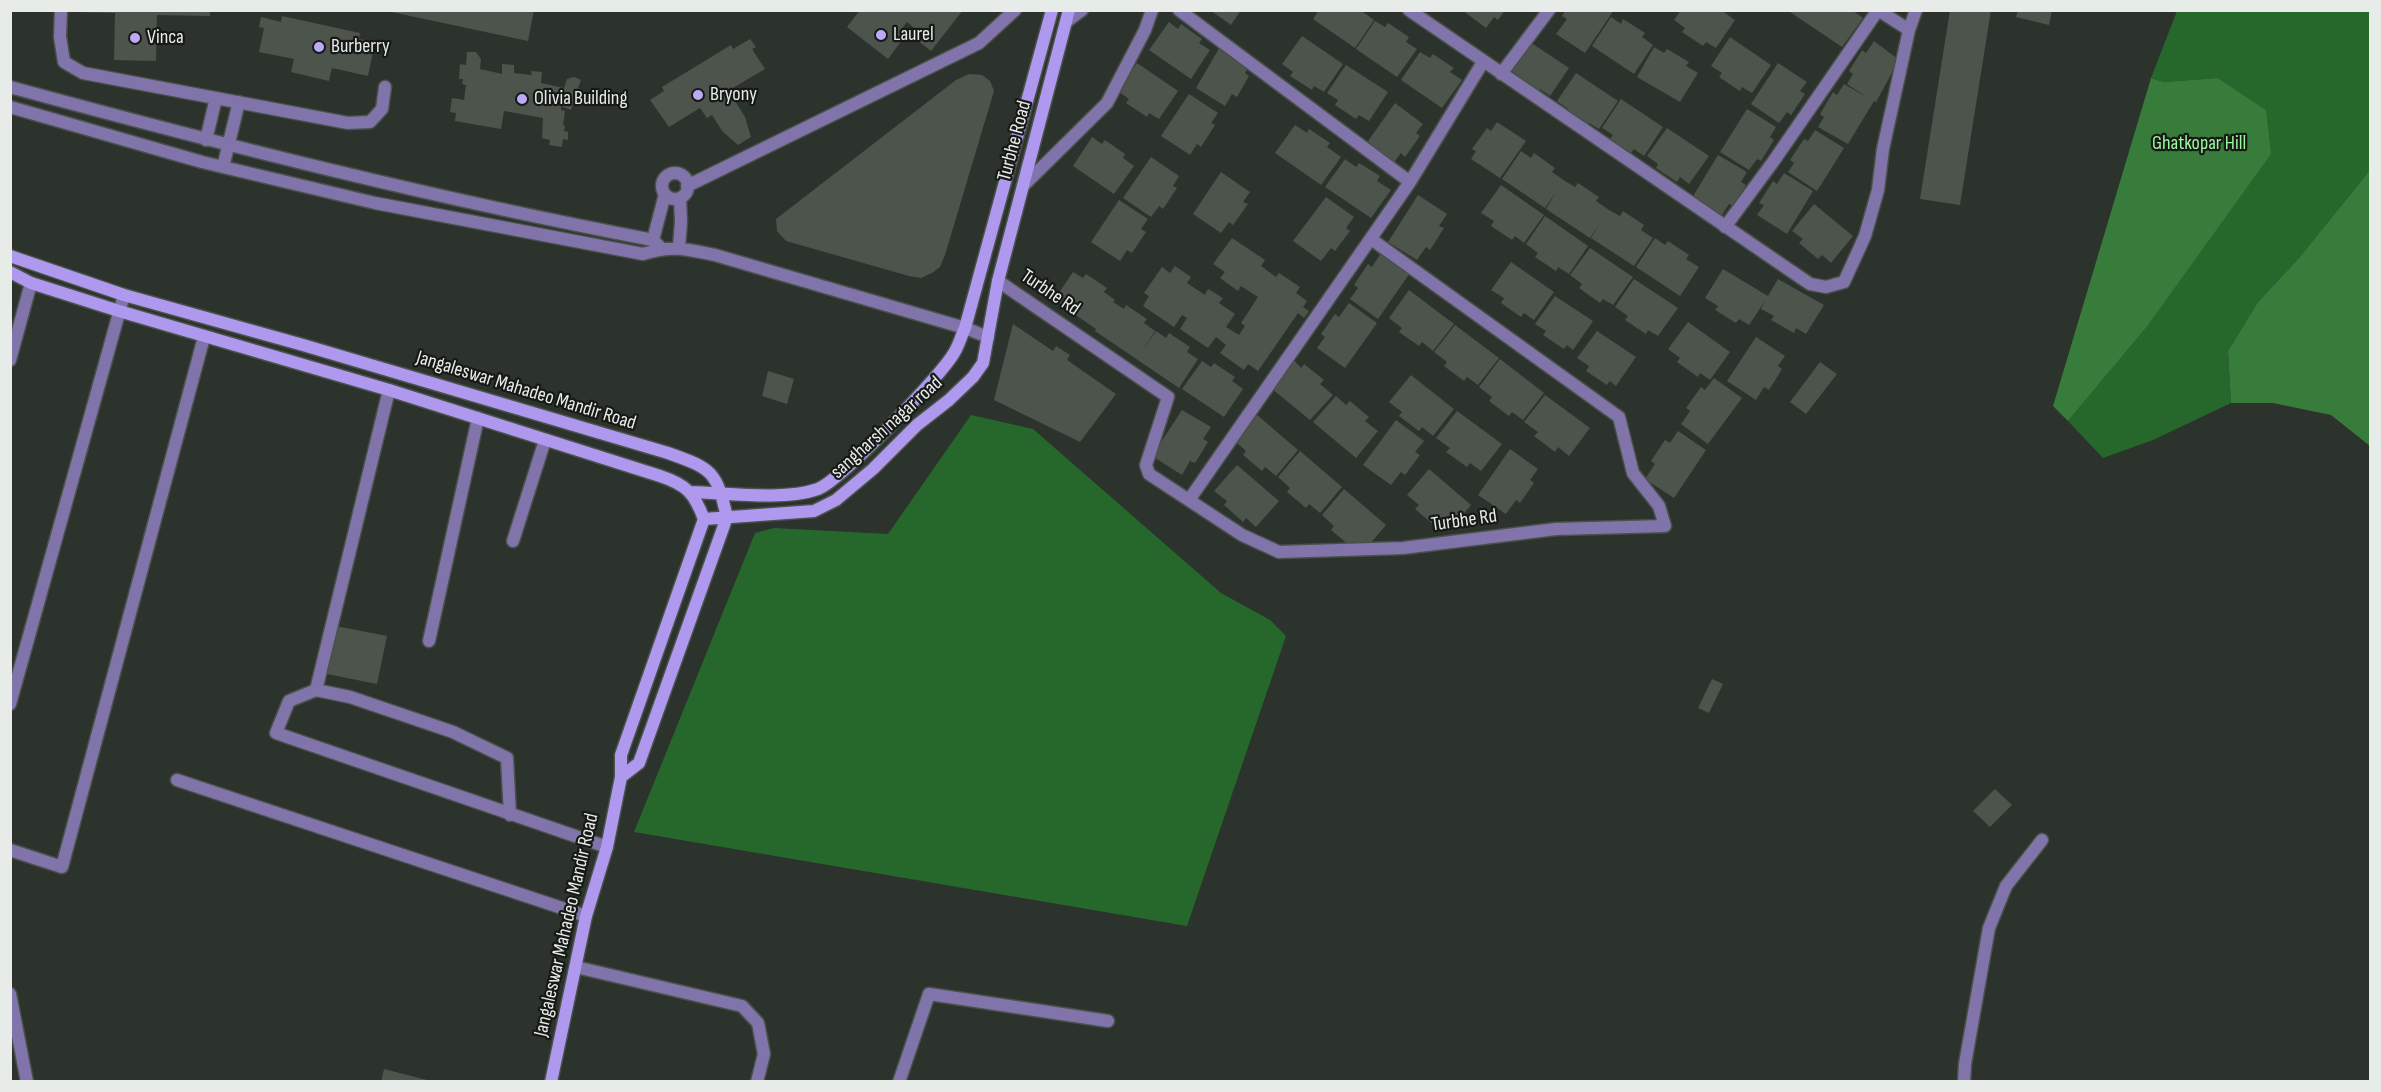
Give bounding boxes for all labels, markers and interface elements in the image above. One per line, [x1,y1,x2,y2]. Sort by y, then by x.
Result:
place label: Laurel [893,23,934,47]
place label: Vinca [147,26,184,50]
marker: Laurel [874,28,888,42]
marker: Vinca [128,31,142,45]
place label: Burberry [331,35,390,59]
marker: Burberry [312,40,326,54]
place label: Bryony [710,83,757,107]
place label: Olivia Building [534,87,627,111]
marker: Bryony [691,88,705,102]
marker: Olivia Building [515,92,529,106]
street label: Turbhe Road [993,98,1037,184]
park label: Ghatkopar Hill [2152,132,2246,156]
street label: Turbhe Rd [1016,265,1084,321]
street label: Jangaleswar Mahadeo Mandir Road [413,346,639,436]
street label: sangharsh nagar road [826,371,948,485]
street label: Turbhe Rd [1430,505,1498,537]
street label: Jangaleswar Mahadeo Mandir Road [530,811,604,1039]

